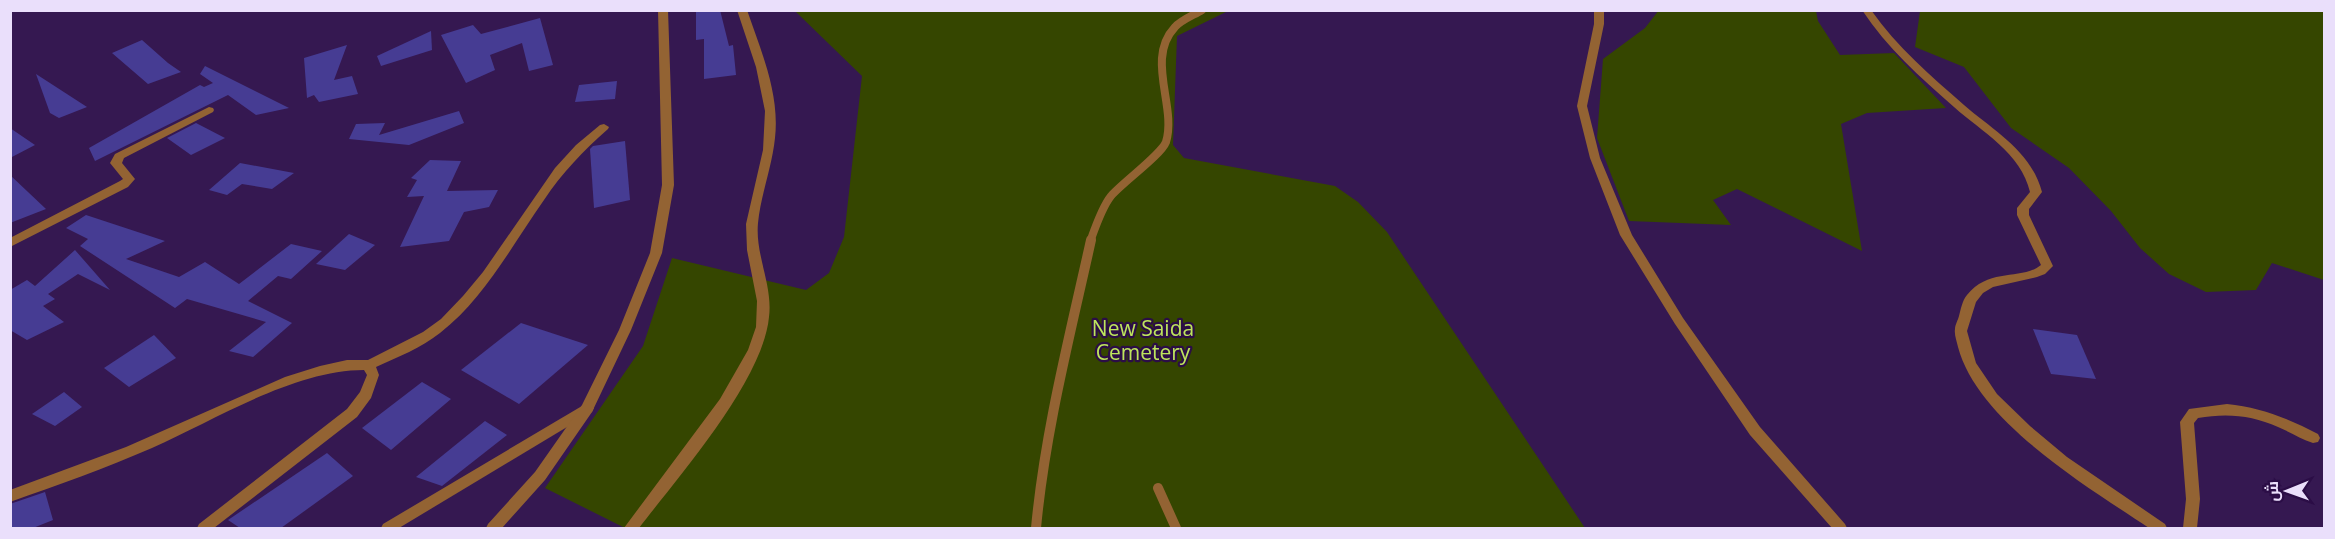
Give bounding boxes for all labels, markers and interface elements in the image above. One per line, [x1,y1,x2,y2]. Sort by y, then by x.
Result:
park label: New Saida Cemetery [1092,314,1194,366]
north arrow [2257,461,2317,521]
text: ش [2261,481,2283,502]

